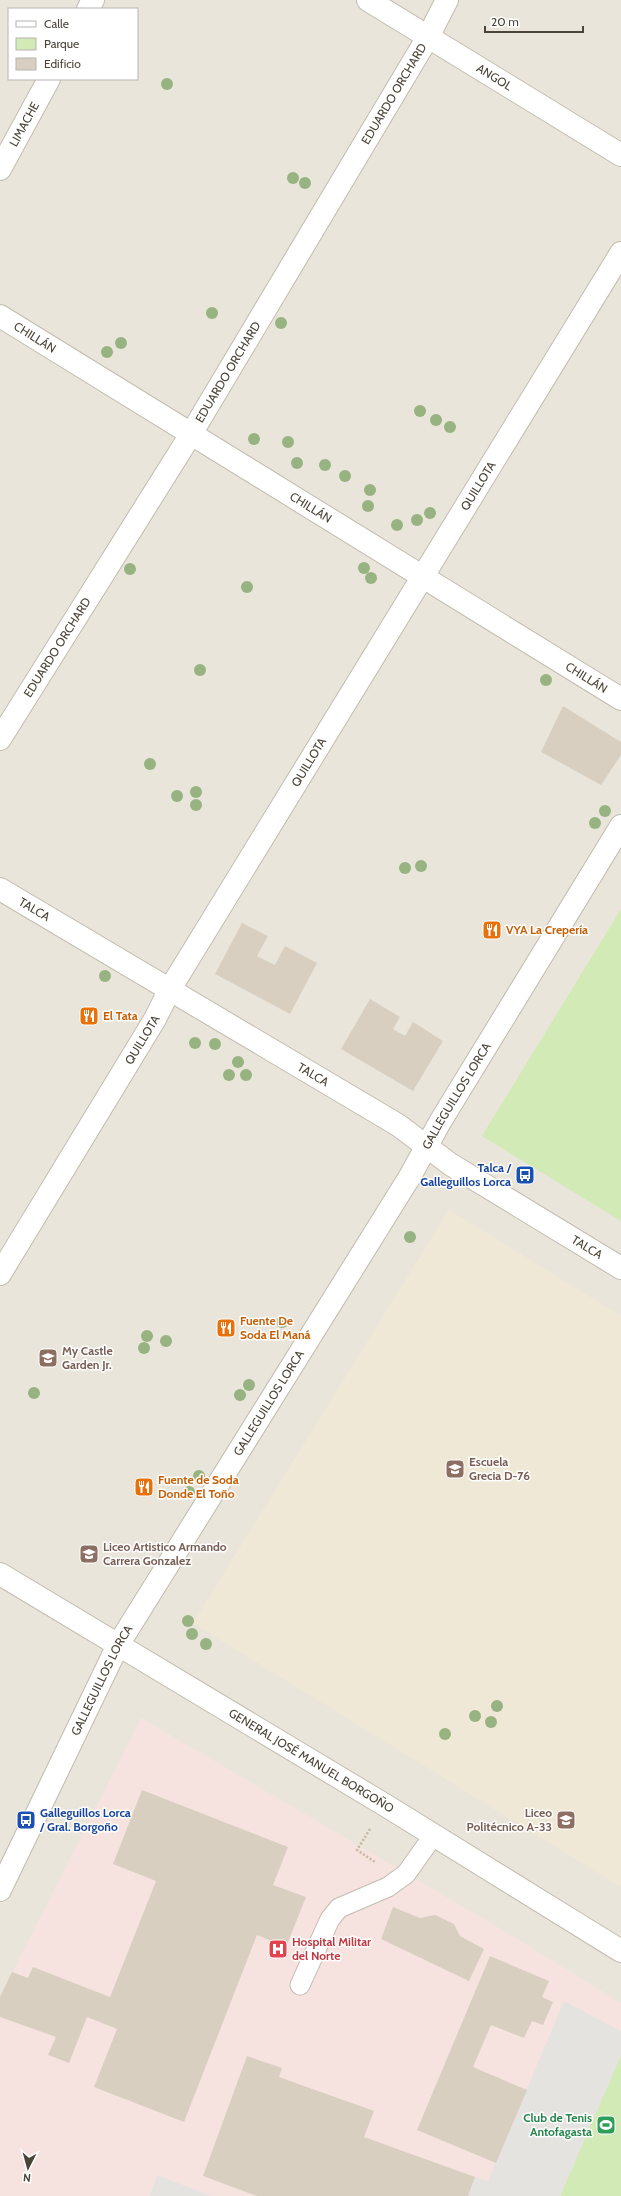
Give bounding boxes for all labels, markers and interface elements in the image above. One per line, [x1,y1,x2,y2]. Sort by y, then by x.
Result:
legend [8,8,138,80]
scale bar [485,8,583,34]
text: 20 m [491,14,519,29]
text: Calle [44,16,69,31]
text: Parque [44,36,79,51]
street label: EDUARDO ORCHARD [358,40,430,147]
text: Edificio [44,56,81,71]
street label: ANGOL [474,60,515,94]
street label: LIMACHE [6,99,42,149]
street label: CHILLÁN [11,318,59,356]
street label: EDUARDO ORCHARD [192,318,264,425]
street label: QUILLOTA [457,458,499,513]
street label: CHILLÁN [287,488,335,526]
street label: EDUARDO ORCHARD [20,594,94,700]
street label: CHILLÁN [563,659,611,696]
street label: QUILLOTA [288,734,330,789]
street label: TALCA [16,894,53,924]
restaurant icon: VYA La Crepería [481,919,503,941]
place label: VYA La Crepería [506,922,588,937]
restaurant icon: El Tata [78,1005,100,1027]
place label: El Tata [103,1008,138,1023]
street label: QUILLOTA [121,1012,163,1067]
street label: GALLEGUILLOS LORCA [418,1039,494,1152]
street label: TALCA [295,1059,332,1090]
place label: Talca / Galleguillos Lorca [420,1160,512,1189]
bus stop icon: Talca / Galleguillos Lorca [514,1164,536,1186]
street label: TALCA [569,1232,606,1262]
place label: Fuente De Soda El Maná [240,1313,311,1342]
restaurant icon: Fuente De Soda El Maná [215,1317,237,1339]
place label: My Castle Garden Jr. [62,1343,113,1372]
school or university icon: My Castle Garden Jr. [37,1347,59,1369]
street label: GALLEGUILLOS LORCA [230,1347,307,1458]
place label: Escuela Grecia D-76 [469,1454,530,1483]
school or university icon: Escuela Grecia D-76 [444,1458,466,1480]
place label: Fuente de Soda Donde El Toño [158,1472,239,1501]
restaurant icon: Fuente de Soda Donde El Toño [133,1476,155,1498]
place label: Liceo Artistico Armando Carrera Gonzalez [103,1539,227,1568]
school or university icon: Liceo Artistico Armando Carrera Gonzalez [78,1543,100,1565]
street label: GALLEGUILLOS LORCA [68,1622,136,1738]
street label: GENERAL JOSÉ MANUEL BORGOÑO [226,1705,397,1816]
place label: Galleguillos Lorca / Gral. Borgoño [39,1805,131,1834]
place label: Liceo Politécnico A-33 [466,1805,552,1834]
bus stop icon: Galleguillos Lorca / Gral. Borgoño [15,1809,37,1831]
school or university icon: Liceo Politécnico A-33 [555,1809,577,1831]
place label: Hospital Militar del Norte [292,1934,371,1963]
hospital icon: Hospital Militar del Norte [267,1938,289,1960]
place label: Club de Tenis Antofagasta [523,2110,592,2139]
sports icon: Club de Tenis Antofagasta [595,2114,617,2136]
north arrow [8,2148,48,2188]
text: N [22,2171,32,2185]

